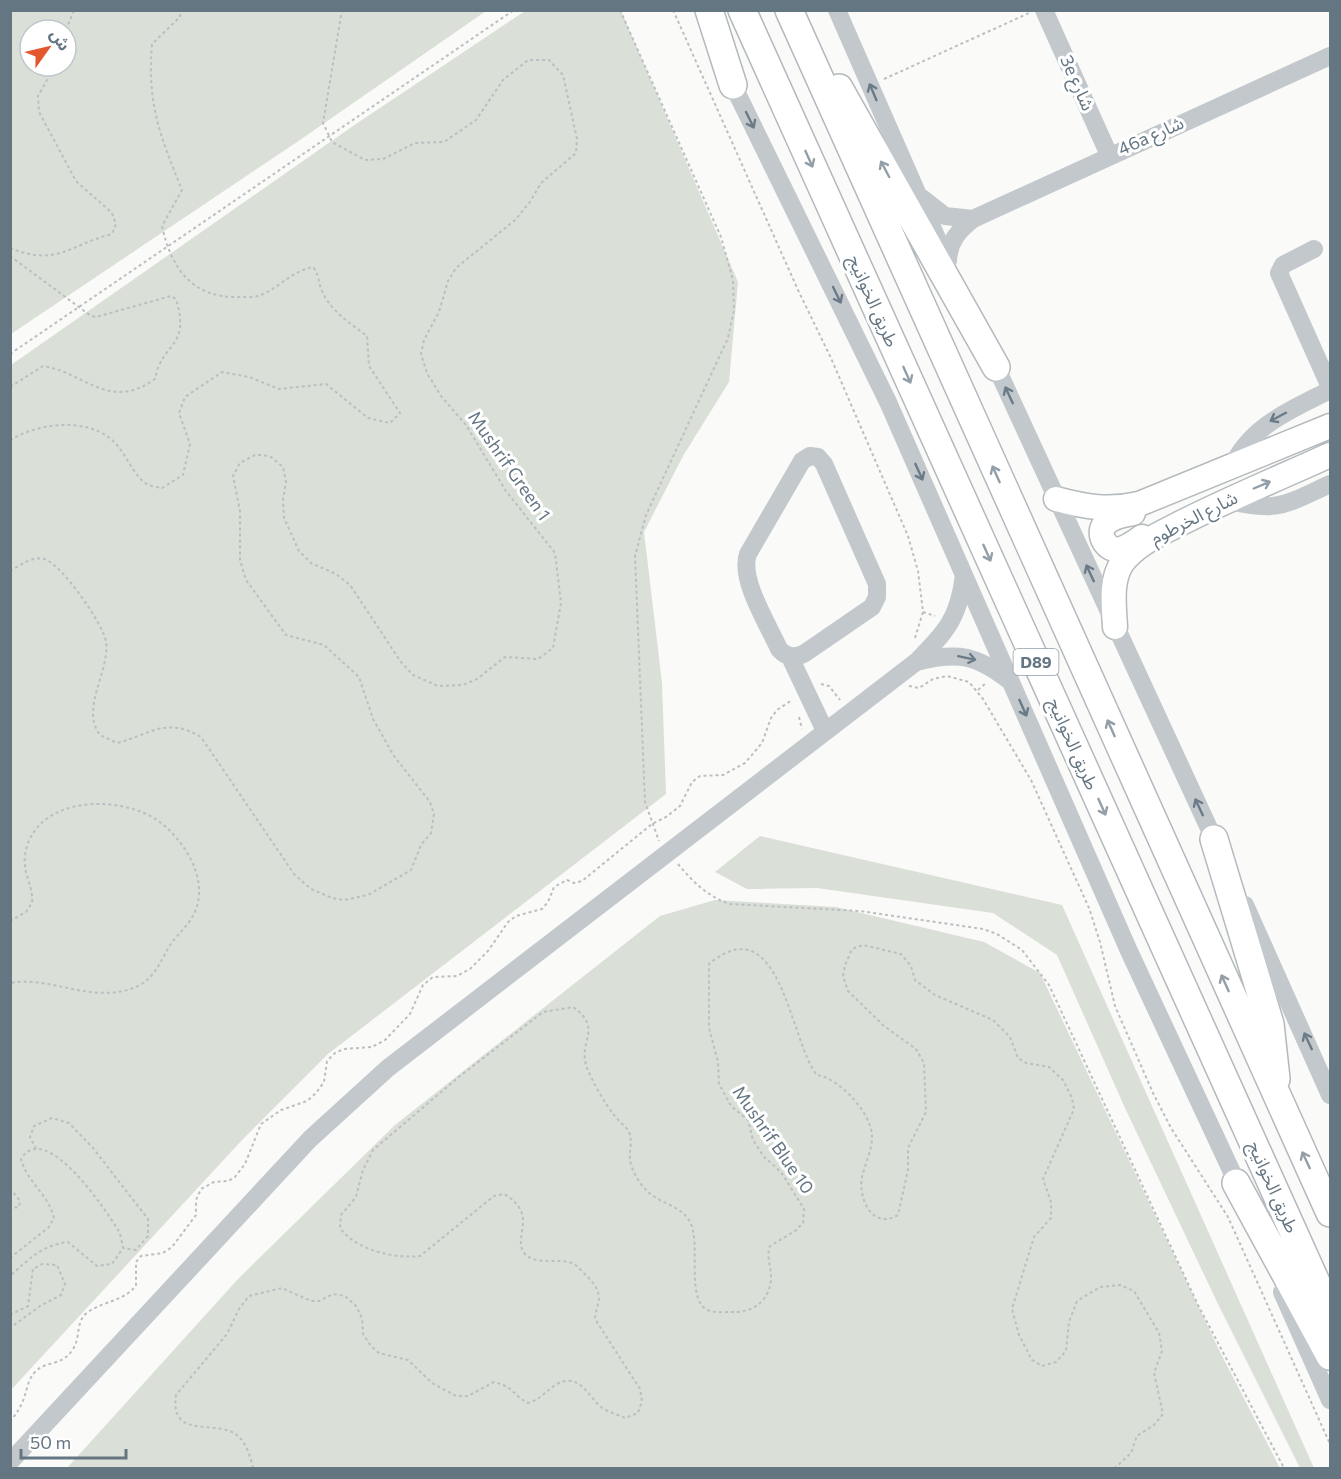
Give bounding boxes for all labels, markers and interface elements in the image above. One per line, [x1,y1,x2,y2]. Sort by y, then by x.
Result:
north arrow [18,18,78,78]
text: ش [46,25,75,54]
street label: 3e شارع [1052,51,1100,115]
one-way arrow [867,83,878,102]
one-way arrow [745,111,757,129]
street label: 46a شارع [1114,111,1189,163]
one-way arrow [804,150,815,168]
one-way arrow [879,161,890,179]
street label: طريق الخوانيج [841,251,904,351]
one-way arrow [831,286,843,304]
one-way arrow [901,366,913,384]
one-way arrow [1003,387,1014,405]
street label: Mushrif Green 1 [464,406,556,524]
one-way arrow [1270,411,1288,423]
one-way arrow [914,462,925,481]
one-way arrow [990,465,1001,484]
one-way arrow [1253,479,1271,490]
street label: شارع الخرطوم [1146,486,1243,552]
one-way arrow [982,544,993,562]
one-way arrow [1084,564,1095,582]
road number: D89 [1014,649,1058,675]
one-way arrow [957,653,976,664]
street label: طريق الخوانيج [1041,694,1104,794]
one-way arrow [1018,698,1029,717]
one-way arrow [1104,720,1116,738]
one-way arrow [1096,798,1108,816]
one-way arrow [1192,798,1204,816]
one-way arrow [1219,974,1231,992]
one-way arrow [1301,1032,1313,1050]
street label: Mushrif Blue 10 [728,1081,819,1198]
street label: طريق الخوانيج [1241,1137,1304,1237]
one-way arrow [1300,1152,1311,1170]
scale bar [21,1422,126,1460]
text: 50 m [30,1431,71,1453]

